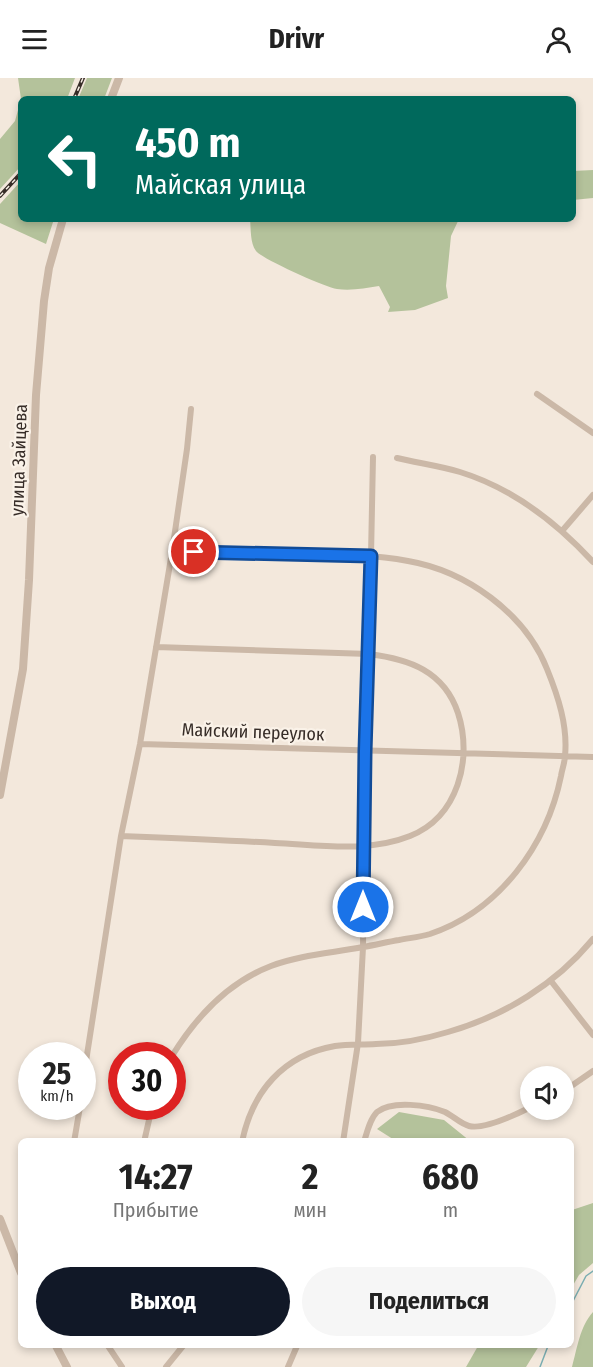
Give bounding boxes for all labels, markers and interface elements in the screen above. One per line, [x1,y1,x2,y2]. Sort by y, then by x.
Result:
icon: menu [18,23,51,56]
text: Drivr [269,23,324,55]
icon: person [542,23,575,56]
text: 450 m [135,118,241,168]
icon: left [36,120,114,198]
text: Майская улица [135,169,306,201]
street label: улица Зайцева [6,403,32,516]
pin [168,526,219,577]
icon: arrive [177,535,210,568]
street label: Майский переулок [181,719,325,746]
position arrow [331,875,395,939]
speed limit sign: 30 [108,1042,186,1120]
text: 25 [43,1056,71,1092]
map controls [520,1066,574,1120]
button: sound [520,1066,574,1120]
text: km/h [40,1087,74,1105]
text: 14:27 [119,1155,193,1199]
text: 2 [302,1155,319,1199]
text: 680 [422,1155,479,1199]
text: Прибытие [113,1198,199,1222]
text: мин [293,1198,327,1222]
text: m [443,1198,458,1222]
button: Выход [36,1267,290,1336]
button: Поделиться [302,1267,556,1336]

